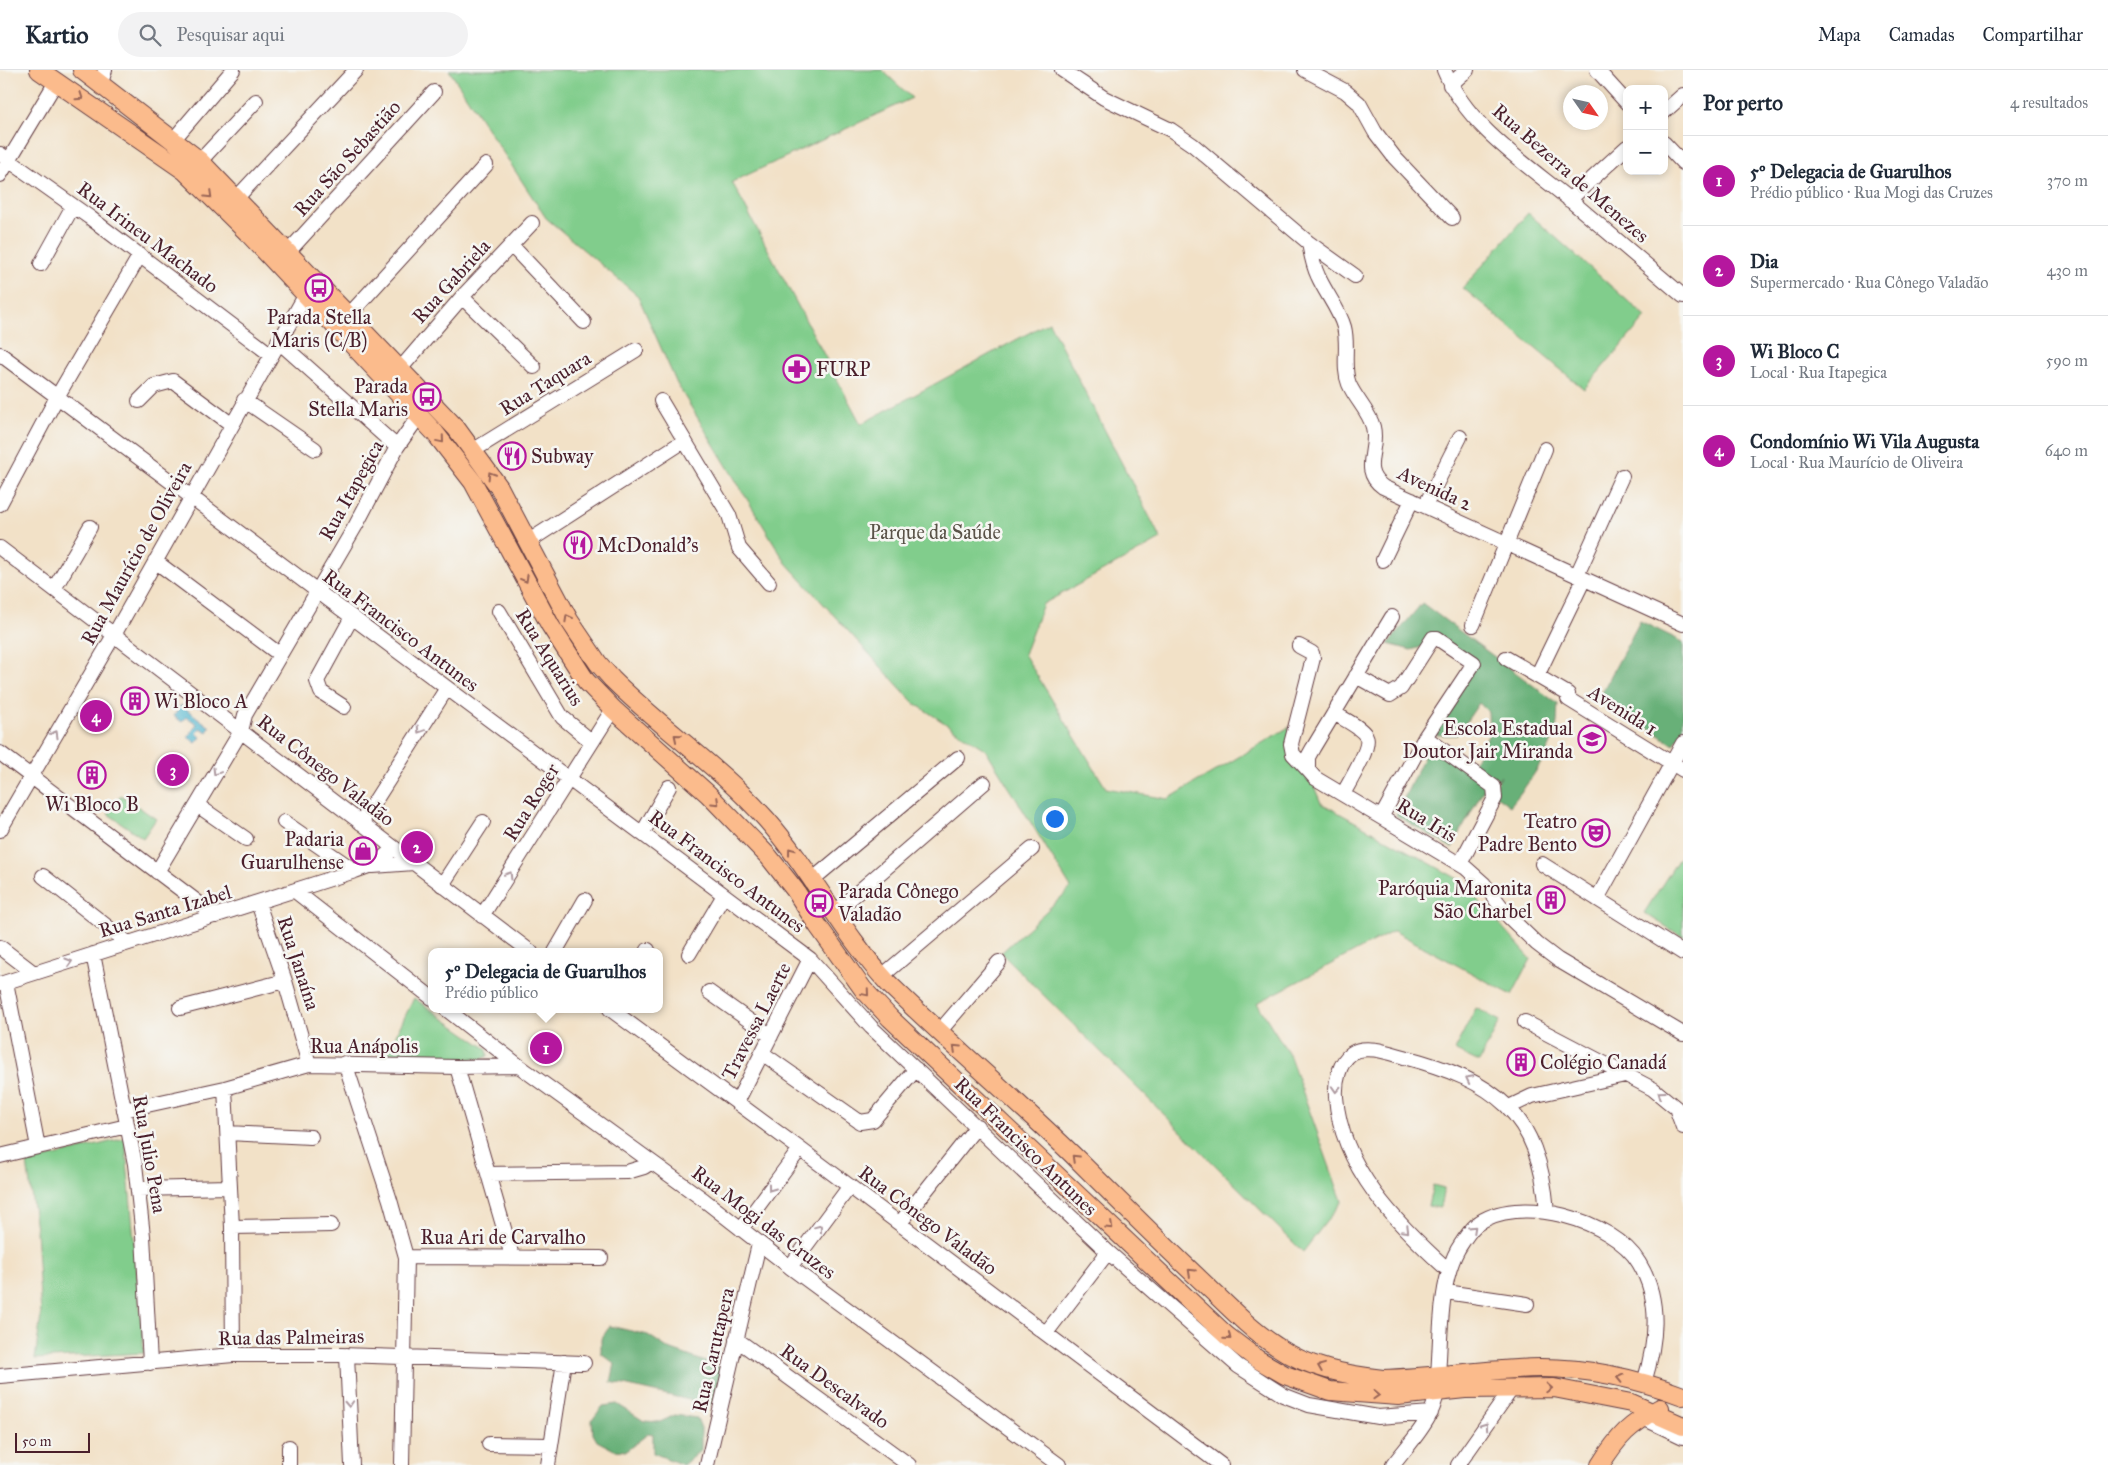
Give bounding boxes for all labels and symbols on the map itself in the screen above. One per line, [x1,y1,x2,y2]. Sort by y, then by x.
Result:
north arrow [1563,85,1608,130]
one-way arrow [74,91,83,100]
street label: Rua São Sebastião [288,95,406,221]
street label: Rua Bezerra de Menezes [1488,98,1654,248]
street label: Rua Irineu Machado [73,176,223,298]
one-way arrow [203,189,212,198]
street label: Rua Gabriela [407,234,495,328]
bus stop icon: Parada Stella Maris (C/B) [304,273,334,303]
place label: Parada Stella Maris (C/B) [267,305,372,353]
street label: Rua Taquara [495,345,596,421]
pharmacy icon: FURP [782,354,812,384]
place label: FURP [816,357,870,381]
place label: Parada Stella Maris [308,374,409,421]
bus stop icon: Parada Stella Maris [412,382,442,412]
one-way arrow [435,434,444,443]
street label: Rua Itapegica [314,435,390,545]
restaurant icon: Subway [497,441,527,471]
place label: Subway [531,444,594,468]
street label: Rua Maurício de Oliveira [76,457,197,649]
street label: Avenida 2 [1393,460,1476,516]
one-way arrow [488,471,497,480]
park label: Parque da Saúde [869,520,1001,545]
restaurant icon: McDonald's [563,530,593,560]
place label: McDonald's [597,533,699,557]
street label: Rua Francisco Antunes [318,563,484,697]
one-way arrow [518,573,528,582]
street label: Rua Aquarius [510,604,589,711]
one-way arrow [564,614,574,623]
street label: Avenida 1 [1583,679,1662,741]
building icon: Wi Bloco A [120,686,150,716]
place label: Wi Bloco A [154,689,249,713]
pin: 4 [80,697,112,735]
street label: Rua Cônego Valadão [252,709,399,832]
place label: Escola Estadual Doutor Jair Miranda [1403,716,1574,764]
one-way arrow [417,724,427,733]
school or university icon: Escola Estadual Doutor Jair Miranda [1577,724,1607,754]
one-way arrow [49,730,59,739]
one-way arrow [673,734,682,743]
pin: 3 [157,751,189,789]
street label: Rua Roger [498,759,565,846]
building icon: Wi Bloco B [77,760,107,790]
one-way arrow [213,767,223,776]
place label: Wi Bloco B [45,792,139,816]
street label: Rua Iris [1392,793,1462,847]
one-way arrow [711,796,720,805]
street label: Rua Francisco Antunes [644,804,810,938]
your location [1042,806,1068,832]
place label: Teatro Padre Bento [1478,809,1577,856]
theatre icon: Teatro Padre Bento [1581,818,1611,848]
place label: Padaria Guarulhense [241,827,345,874]
pin: 2 [401,828,433,866]
shop icon: Padaria Guarulhense [348,836,378,866]
one-way arrow [789,848,797,857]
one-way arrow [502,871,512,880]
place label: Paróquia Maronita São Charbel [1378,876,1533,923]
street label: Rua Santa Izabel [96,879,235,943]
place label: Parada Cônego Valadão [837,879,959,926]
building icon: Paróquia Maronita São Charbel [1536,885,1566,915]
bus stop icon: Parada Cônego Valadão [804,888,834,918]
street label: Rua Janaína [272,913,326,1014]
one-way arrow [64,958,73,968]
street label: Travessa Laerte [716,958,796,1084]
one-way arrow [861,987,870,996]
pin: 1 [530,1029,562,1067]
street label: Rua Anápolis [310,1034,418,1058]
one-way arrow [953,1045,962,1054]
building icon: Colégio Canadá [1506,1047,1536,1077]
place label: Colégio Canadá [1540,1050,1667,1075]
street label: Rua Francisco Antunes [950,1072,1102,1220]
one-way arrow [1465,1075,1474,1085]
one-way arrow [1331,1085,1342,1093]
one-way arrow [1658,1092,1667,1100]
street label: Rua Julio Pena [127,1093,172,1216]
one-way arrow [1072,1155,1081,1164]
street label: Rua Mogi das Cruzes [687,1160,841,1285]
street label: Rua Cônego Valadão [853,1160,1002,1281]
one-way arrow [768,1182,777,1192]
one-way arrow [1105,1220,1114,1229]
one-way arrow [813,1224,822,1234]
one-way arrow [1401,1224,1410,1233]
street label: Rua Ari de Carvalho [420,1225,586,1249]
one-way arrow [1468,1226,1477,1235]
one-way arrow [1188,1269,1197,1278]
street label: Rua Carutapera [687,1285,739,1415]
street label: Rua das Palmeiras [218,1324,364,1350]
one-way arrow [1223,1332,1232,1341]
street label: Rua Descalvado [776,1338,894,1434]
one-way arrow [1317,1363,1326,1373]
one-way arrow [1615,1373,1624,1384]
one-way arrow [1545,1383,1553,1394]
one-way arrow [1372,1390,1380,1400]
one-way arrow [344,1400,354,1408]
one-way arrow [1479,1422,1488,1432]
scale bar [15,1430,90,1453]

